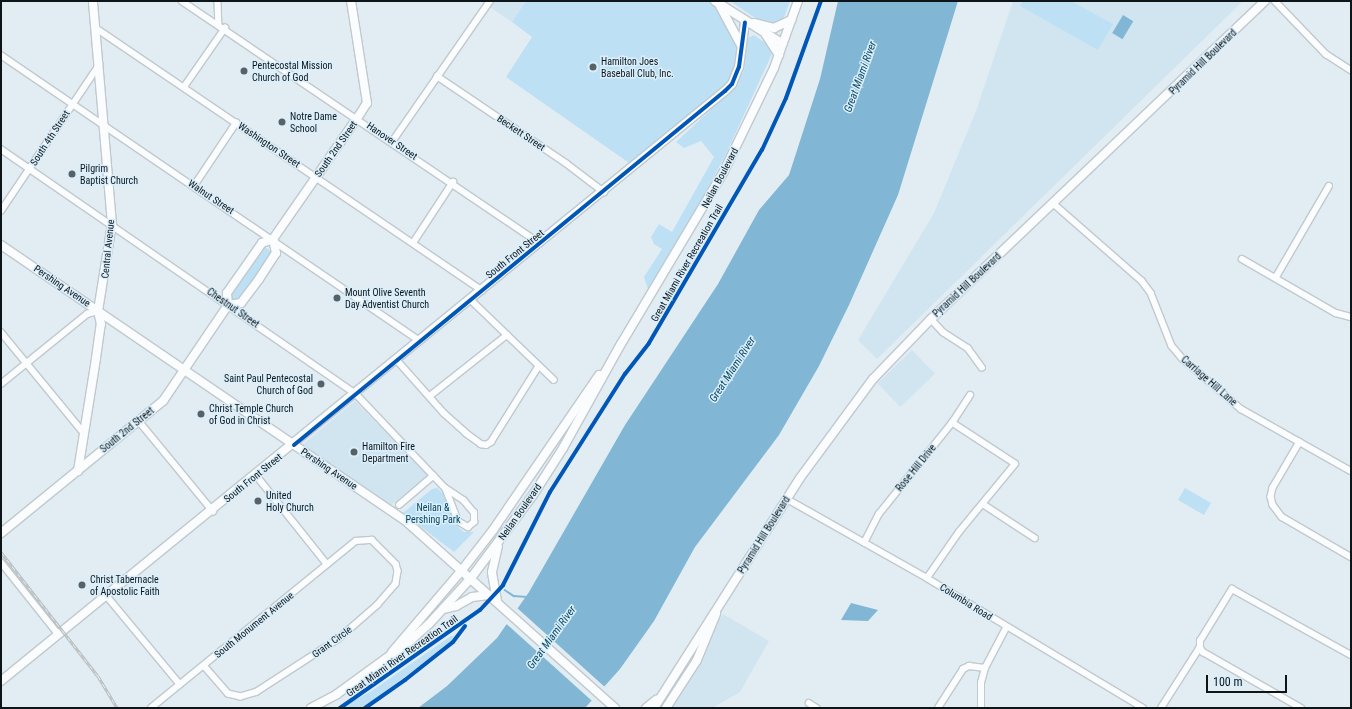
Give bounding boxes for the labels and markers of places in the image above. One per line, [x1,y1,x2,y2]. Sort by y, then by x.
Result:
place label: Hamilton Joes Baseball Club, Inc. [601,55,674,78]
place label: Pentecostal Mission Church of God [252,59,332,82]
marker: Hamilton Joes Baseball Club, Inc. [588,62,598,72]
marker: Pentecostal Mission Church of God [239,66,249,76]
place label: Notre Dame School [290,110,337,134]
marker: Notre Dame School [277,117,287,127]
place label: Pilgrim Baptist Church [80,162,138,186]
marker: Pilgrim Baptist Church [67,169,77,179]
place label: Mount Olive Seventh Day Adventist Church [345,286,429,310]
marker: Mount Olive Seventh Day Adventist Church [332,293,342,303]
place label: Saint Paul Pentecostal Church of God [224,372,313,396]
marker: Saint Paul Pentecostal Church of God [316,379,326,389]
place label: Christ Temple Church of God in Christ [209,402,294,426]
marker: Christ Temple Church of God in Christ [196,409,206,419]
place label: Hamilton Fire Department [362,440,415,464]
marker: Hamilton Fire Department [349,447,359,457]
place label: United Holy Church [266,489,314,512]
marker: United Holy Church [253,496,263,506]
place label: Christ Tabernacle of Apostolic Faith [90,573,160,596]
marker: Christ Tabernacle of Apostolic Faith [77,580,87,590]

